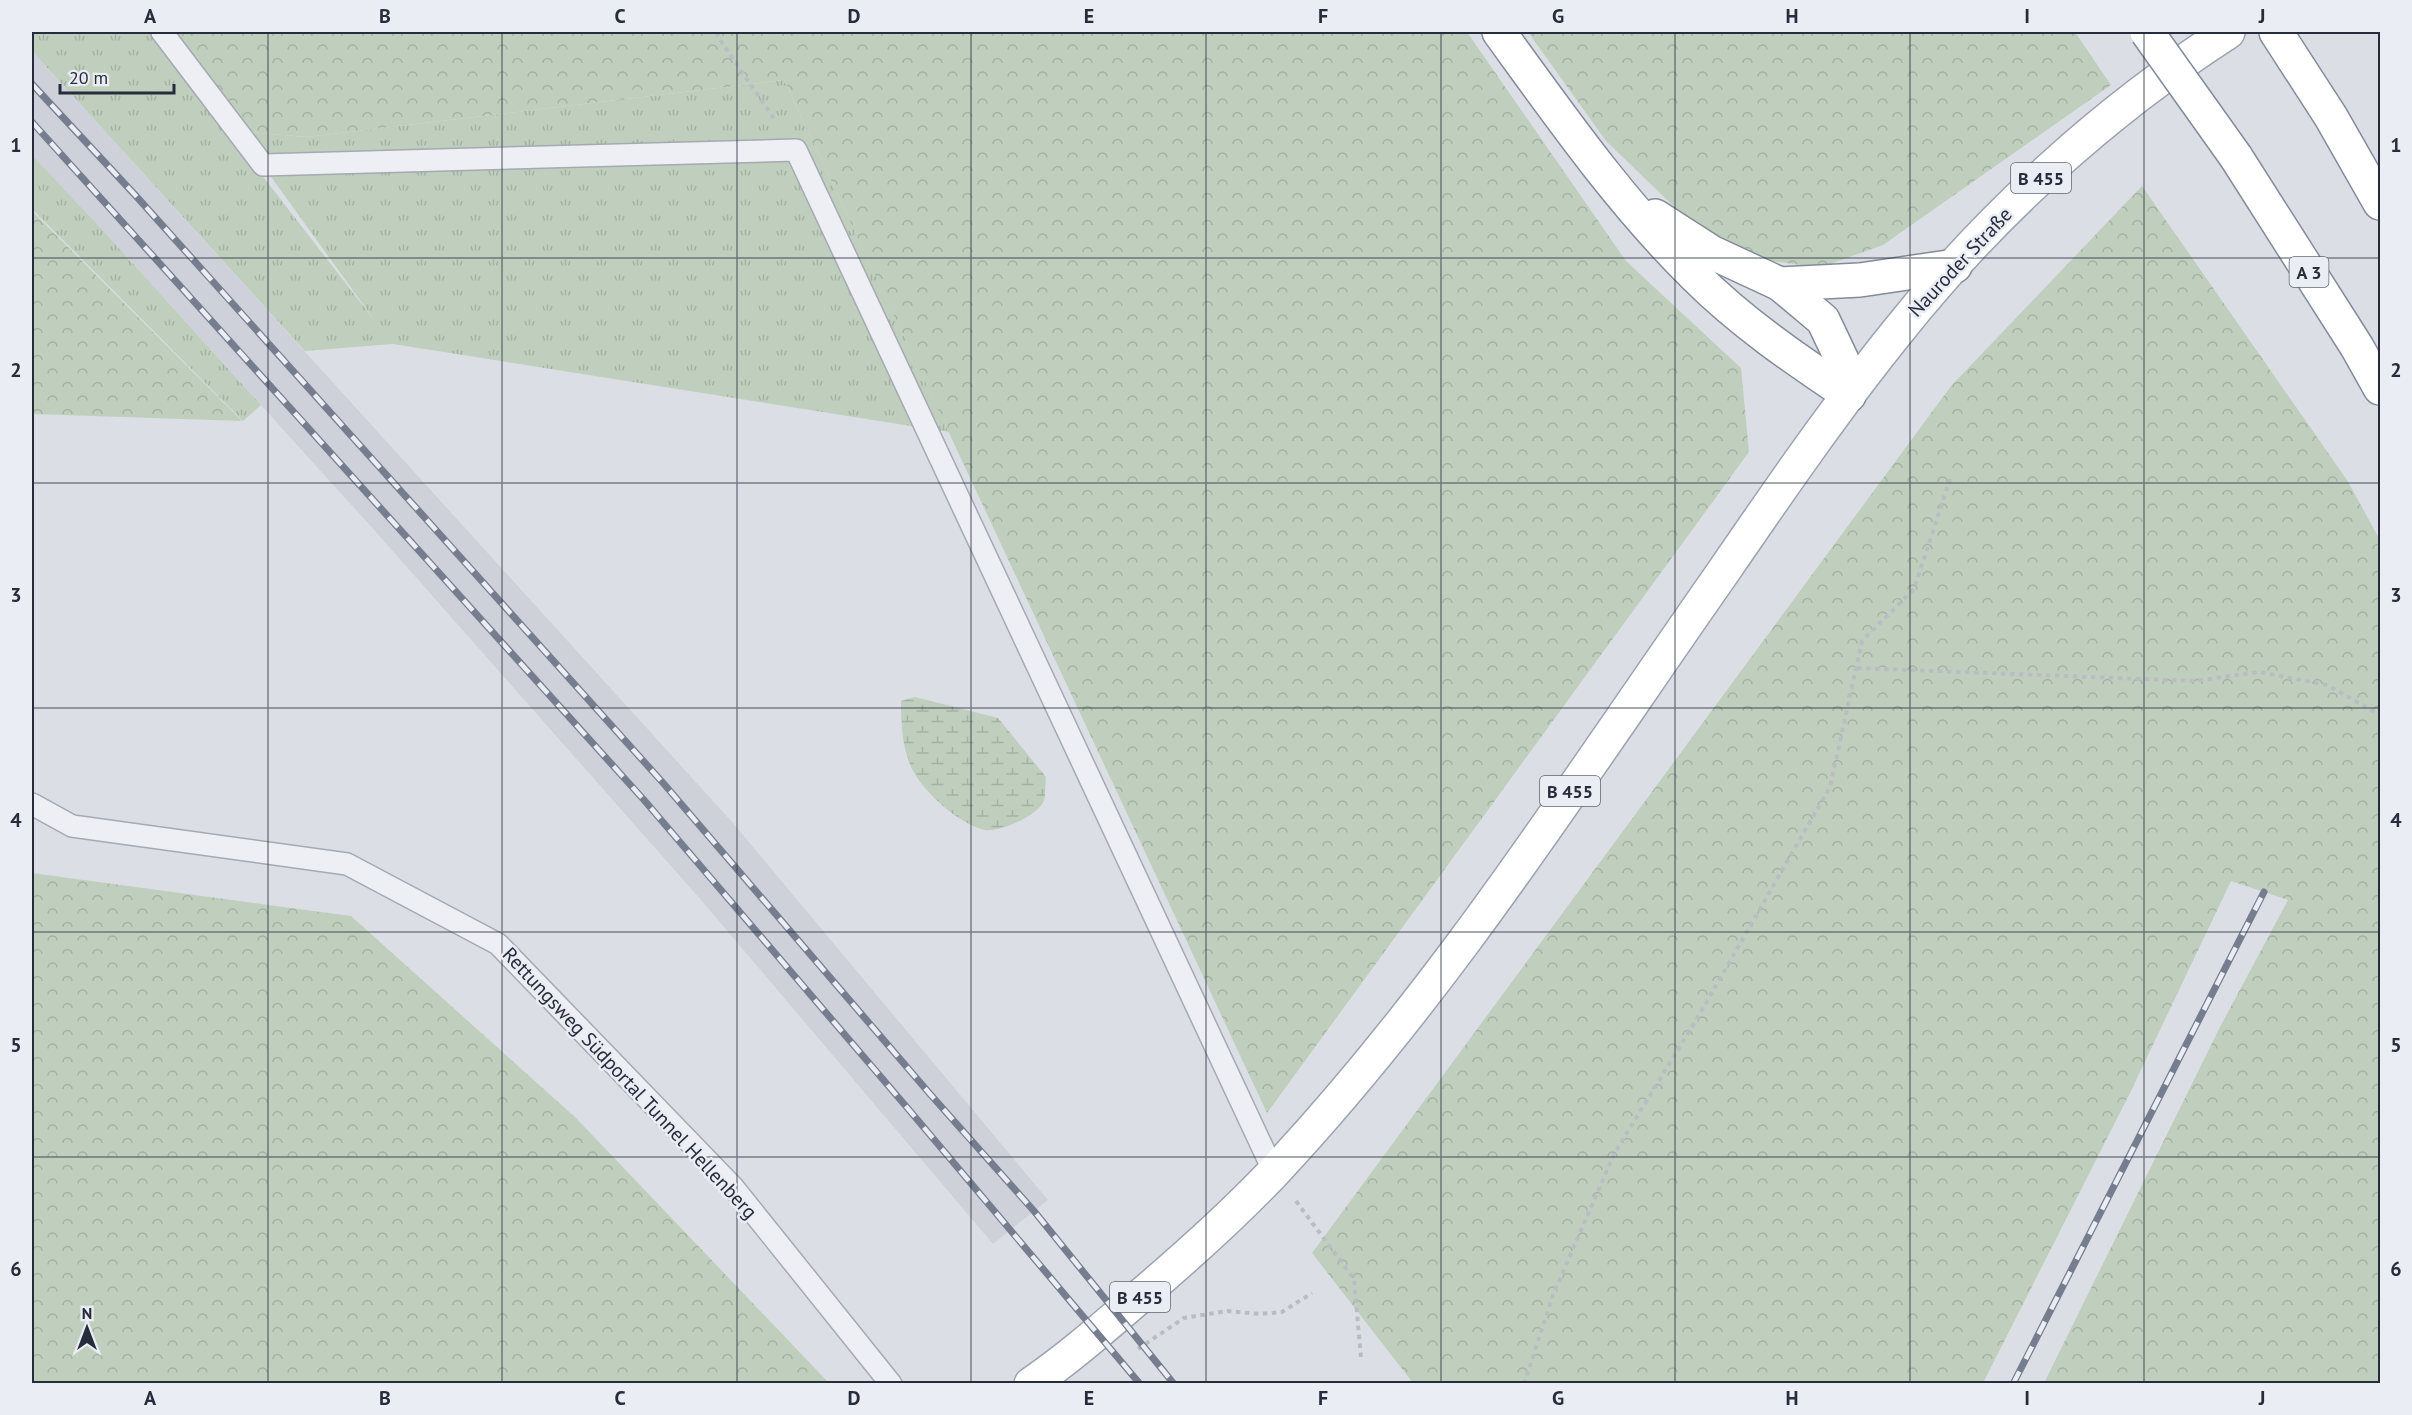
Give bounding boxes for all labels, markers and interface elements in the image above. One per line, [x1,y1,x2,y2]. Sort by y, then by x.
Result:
text: A [144,3,157,29]
text: B [379,3,391,29]
text: C [614,3,626,29]
text: D [848,3,861,29]
text: E [1084,3,1094,29]
text: F [1318,3,1328,29]
text: G [1552,3,1564,29]
text: H [1785,3,1799,29]
text: I [2024,3,2030,29]
text: J [2258,3,2265,29]
scale bar [60,57,174,95]
text: 20 m [69,66,108,89]
text: 1 [10,132,22,158]
text: 1 [2390,132,2402,158]
road number: B 455 [2011,163,2071,193]
street label: Nauroder Straße [1902,202,2018,322]
road number: A 3 [2290,257,2328,287]
text: 2 [10,357,22,383]
text: 2 [2390,357,2402,383]
text: 3 [10,582,22,608]
text: 3 [2390,582,2402,608]
road number: B 455 [1540,776,1600,806]
text: 4 [10,807,22,833]
text: 4 [2390,807,2402,833]
street label: Rettungsweg Südportal Tunnel Hellenberg [497,942,763,1224]
text: 5 [10,1032,22,1058]
text: 5 [2390,1032,2402,1058]
text: 6 [10,1256,22,1282]
text: 6 [2390,1256,2402,1282]
road number: B 455 [1110,1282,1170,1312]
north arrow [57,1298,117,1358]
text: N [82,1303,92,1323]
text: A [144,1385,157,1411]
text: B [379,1385,391,1411]
text: C [614,1385,626,1411]
text: D [848,1385,861,1411]
text: E [1084,1385,1094,1411]
text: F [1318,1385,1328,1411]
text: G [1552,1385,1564,1411]
text: H [1785,1385,1799,1411]
text: I [2024,1385,2030,1411]
text: J [2258,1385,2265,1411]

